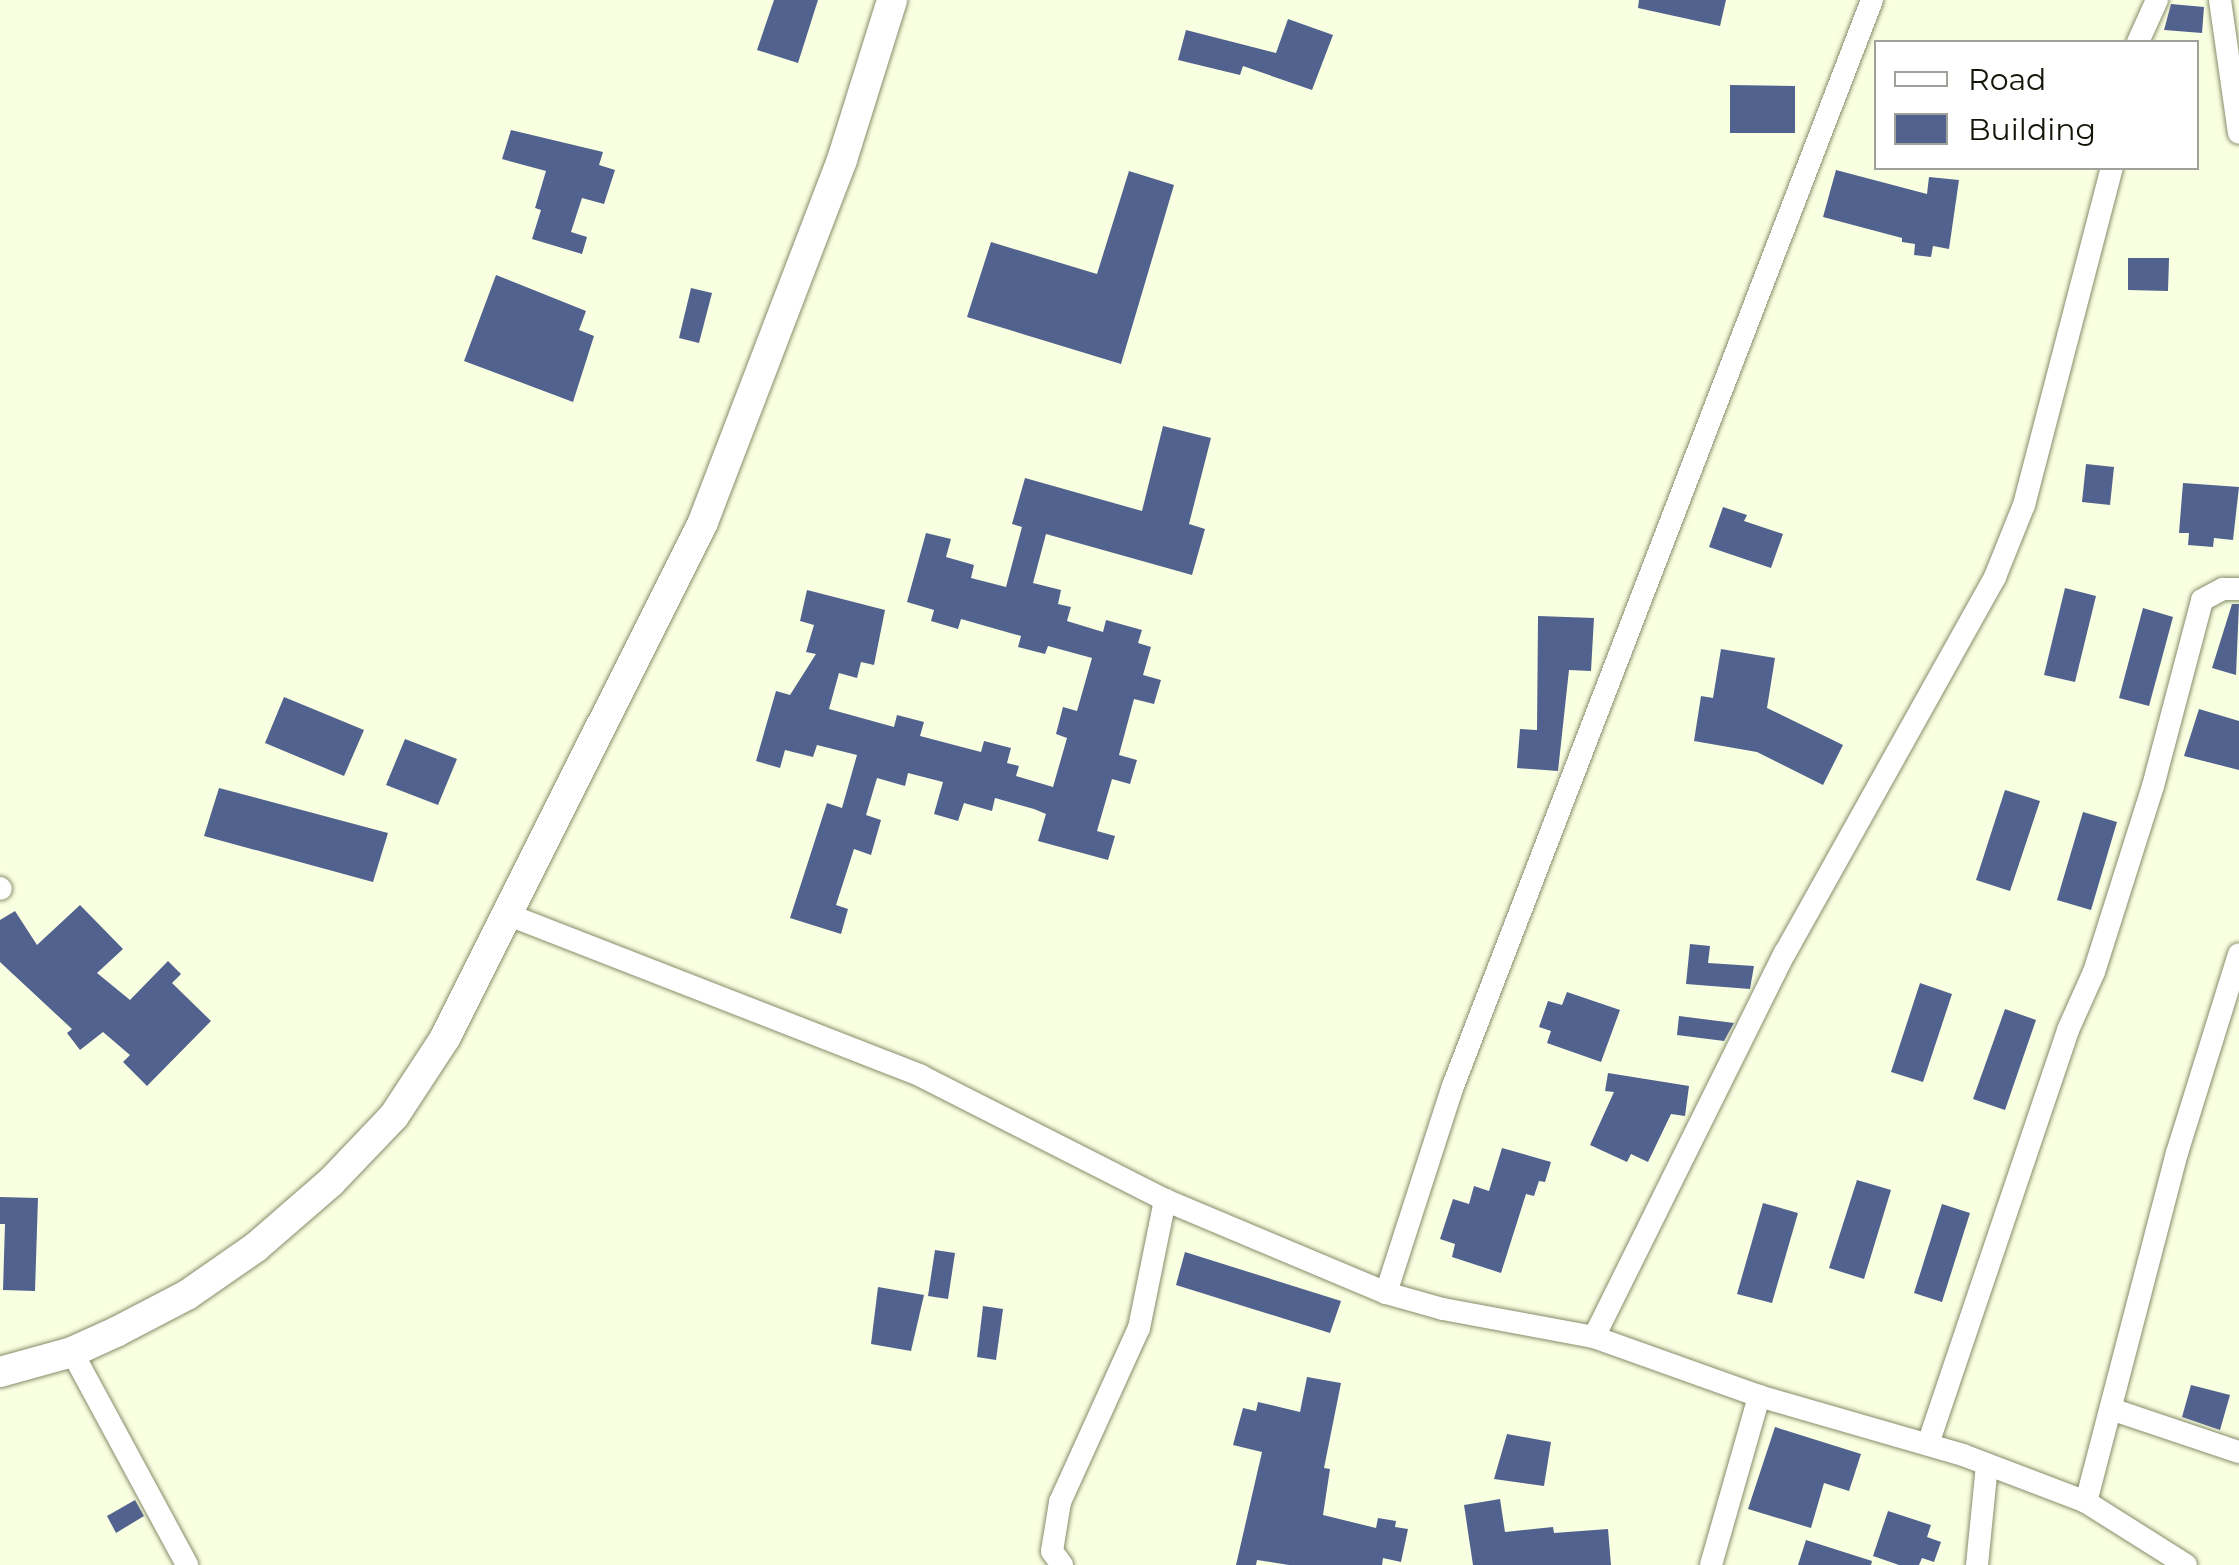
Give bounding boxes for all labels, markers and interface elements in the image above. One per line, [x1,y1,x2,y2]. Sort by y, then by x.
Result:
legend [1874,40,2199,170]
text: Road [1968,61,2046,98]
text: Building [1968,111,2096,148]

